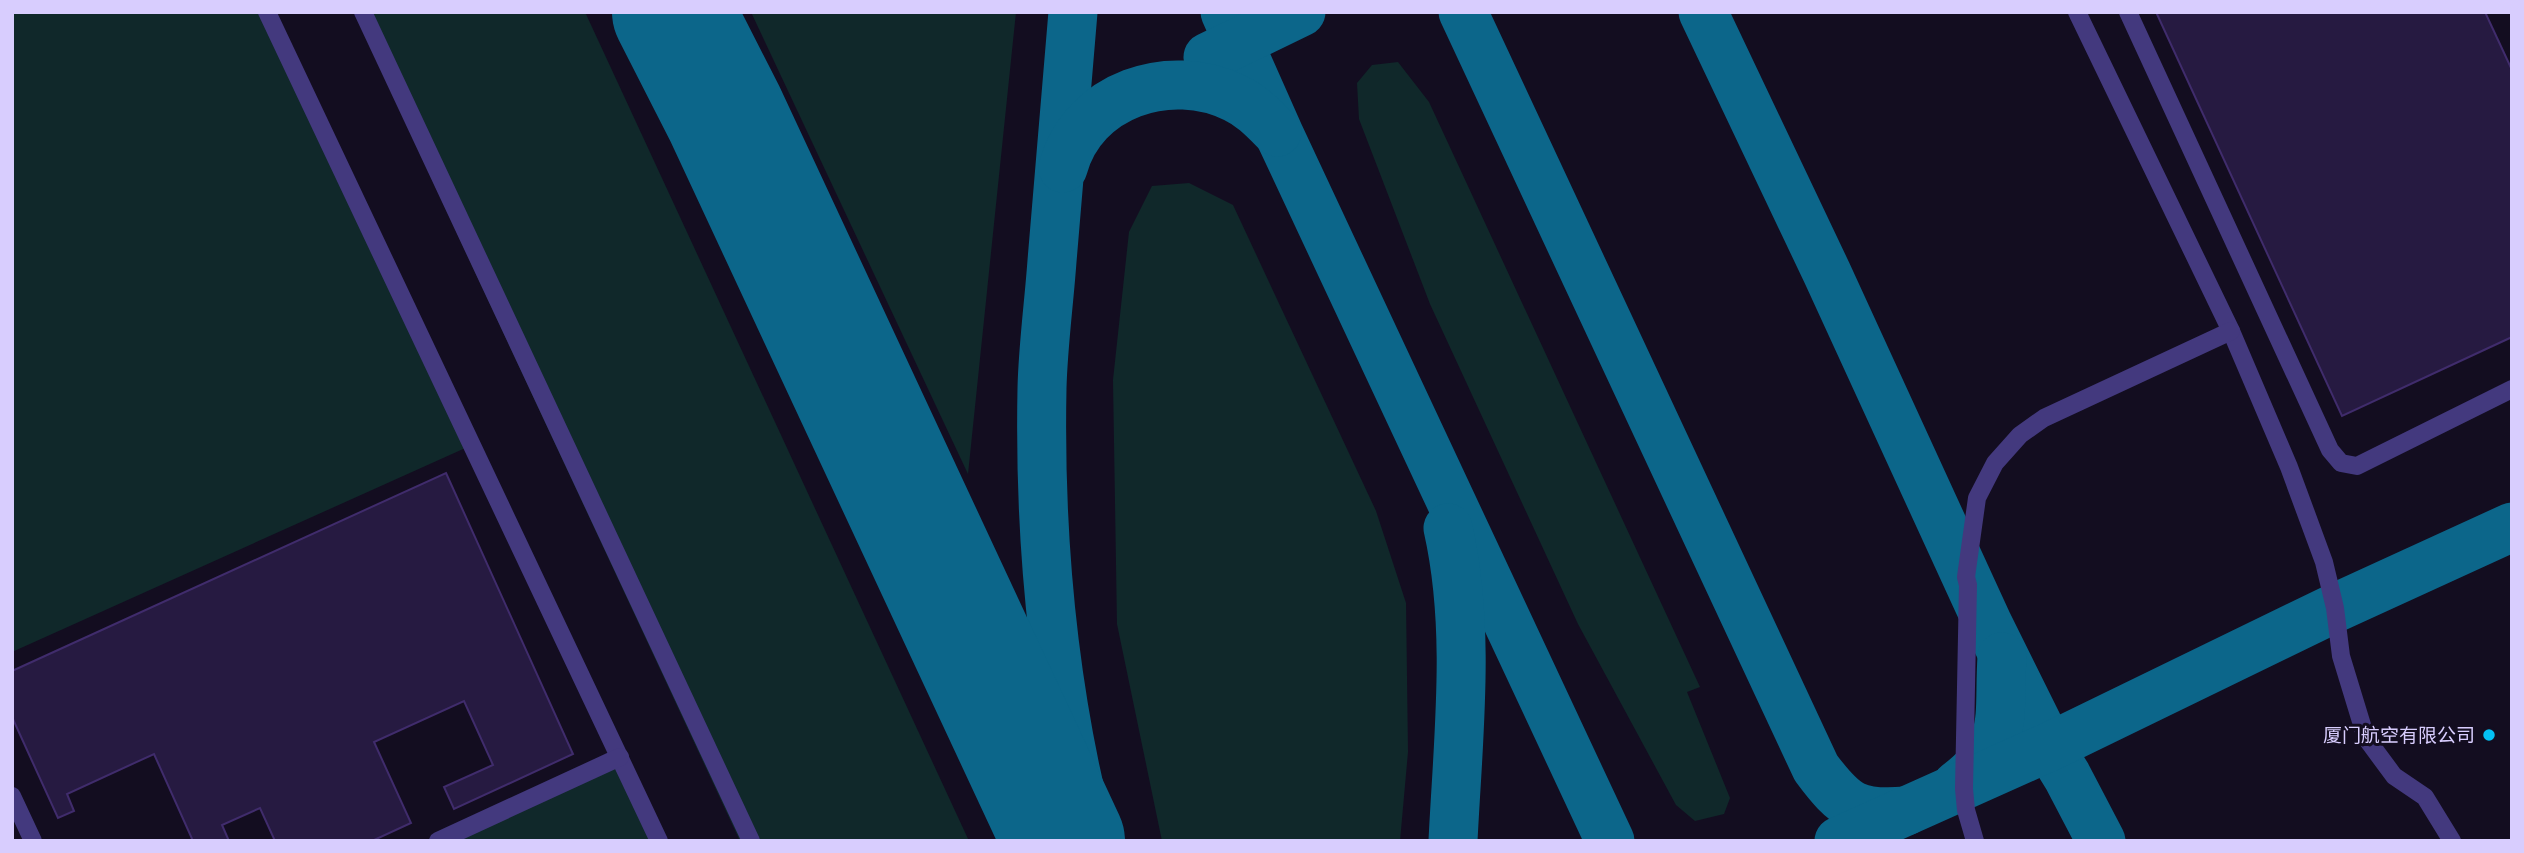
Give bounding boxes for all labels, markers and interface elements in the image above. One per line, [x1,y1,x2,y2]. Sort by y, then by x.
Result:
place label: 厦门航空有限公司 [2323,724,2475,747]
marker: 厦门航空有限公司 [2481,727,2497,743]

